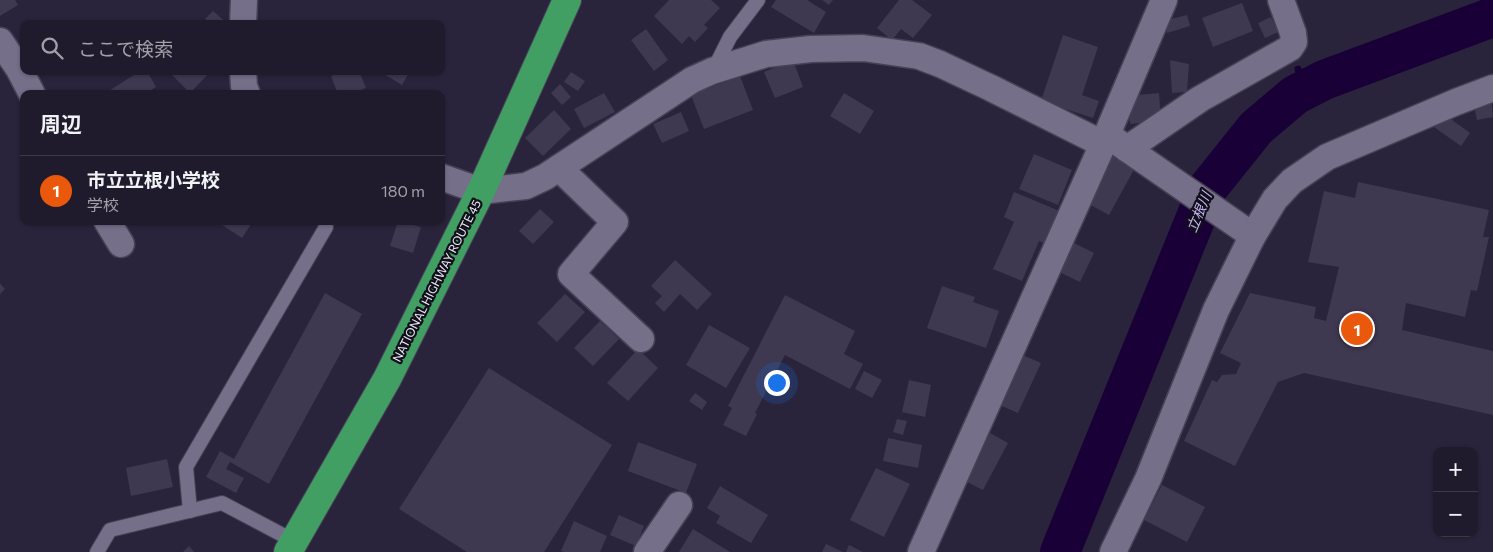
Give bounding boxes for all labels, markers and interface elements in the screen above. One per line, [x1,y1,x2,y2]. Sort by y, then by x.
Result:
search box [20,20,445,75]
icon: search [38,34,66,62]
text: ここで検索 [78,37,173,60]
text: 周辺 [40,111,82,136]
text: 市立立根小学校 [87,168,220,191]
text: 1 [52,181,60,200]
text: 180 m [381,181,425,200]
water label: 立根川 [1183,187,1215,234]
text: 学校 [87,195,119,214]
street label: NATIONAL HIGHWAY ROUTE 45 [389,197,483,364]
pin: 1 [1341,310,1373,348]
your location [764,370,790,396]
map controls [1433,447,1478,537]
button: + [1433,447,1478,492]
button: − [1433,492,1478,537]

